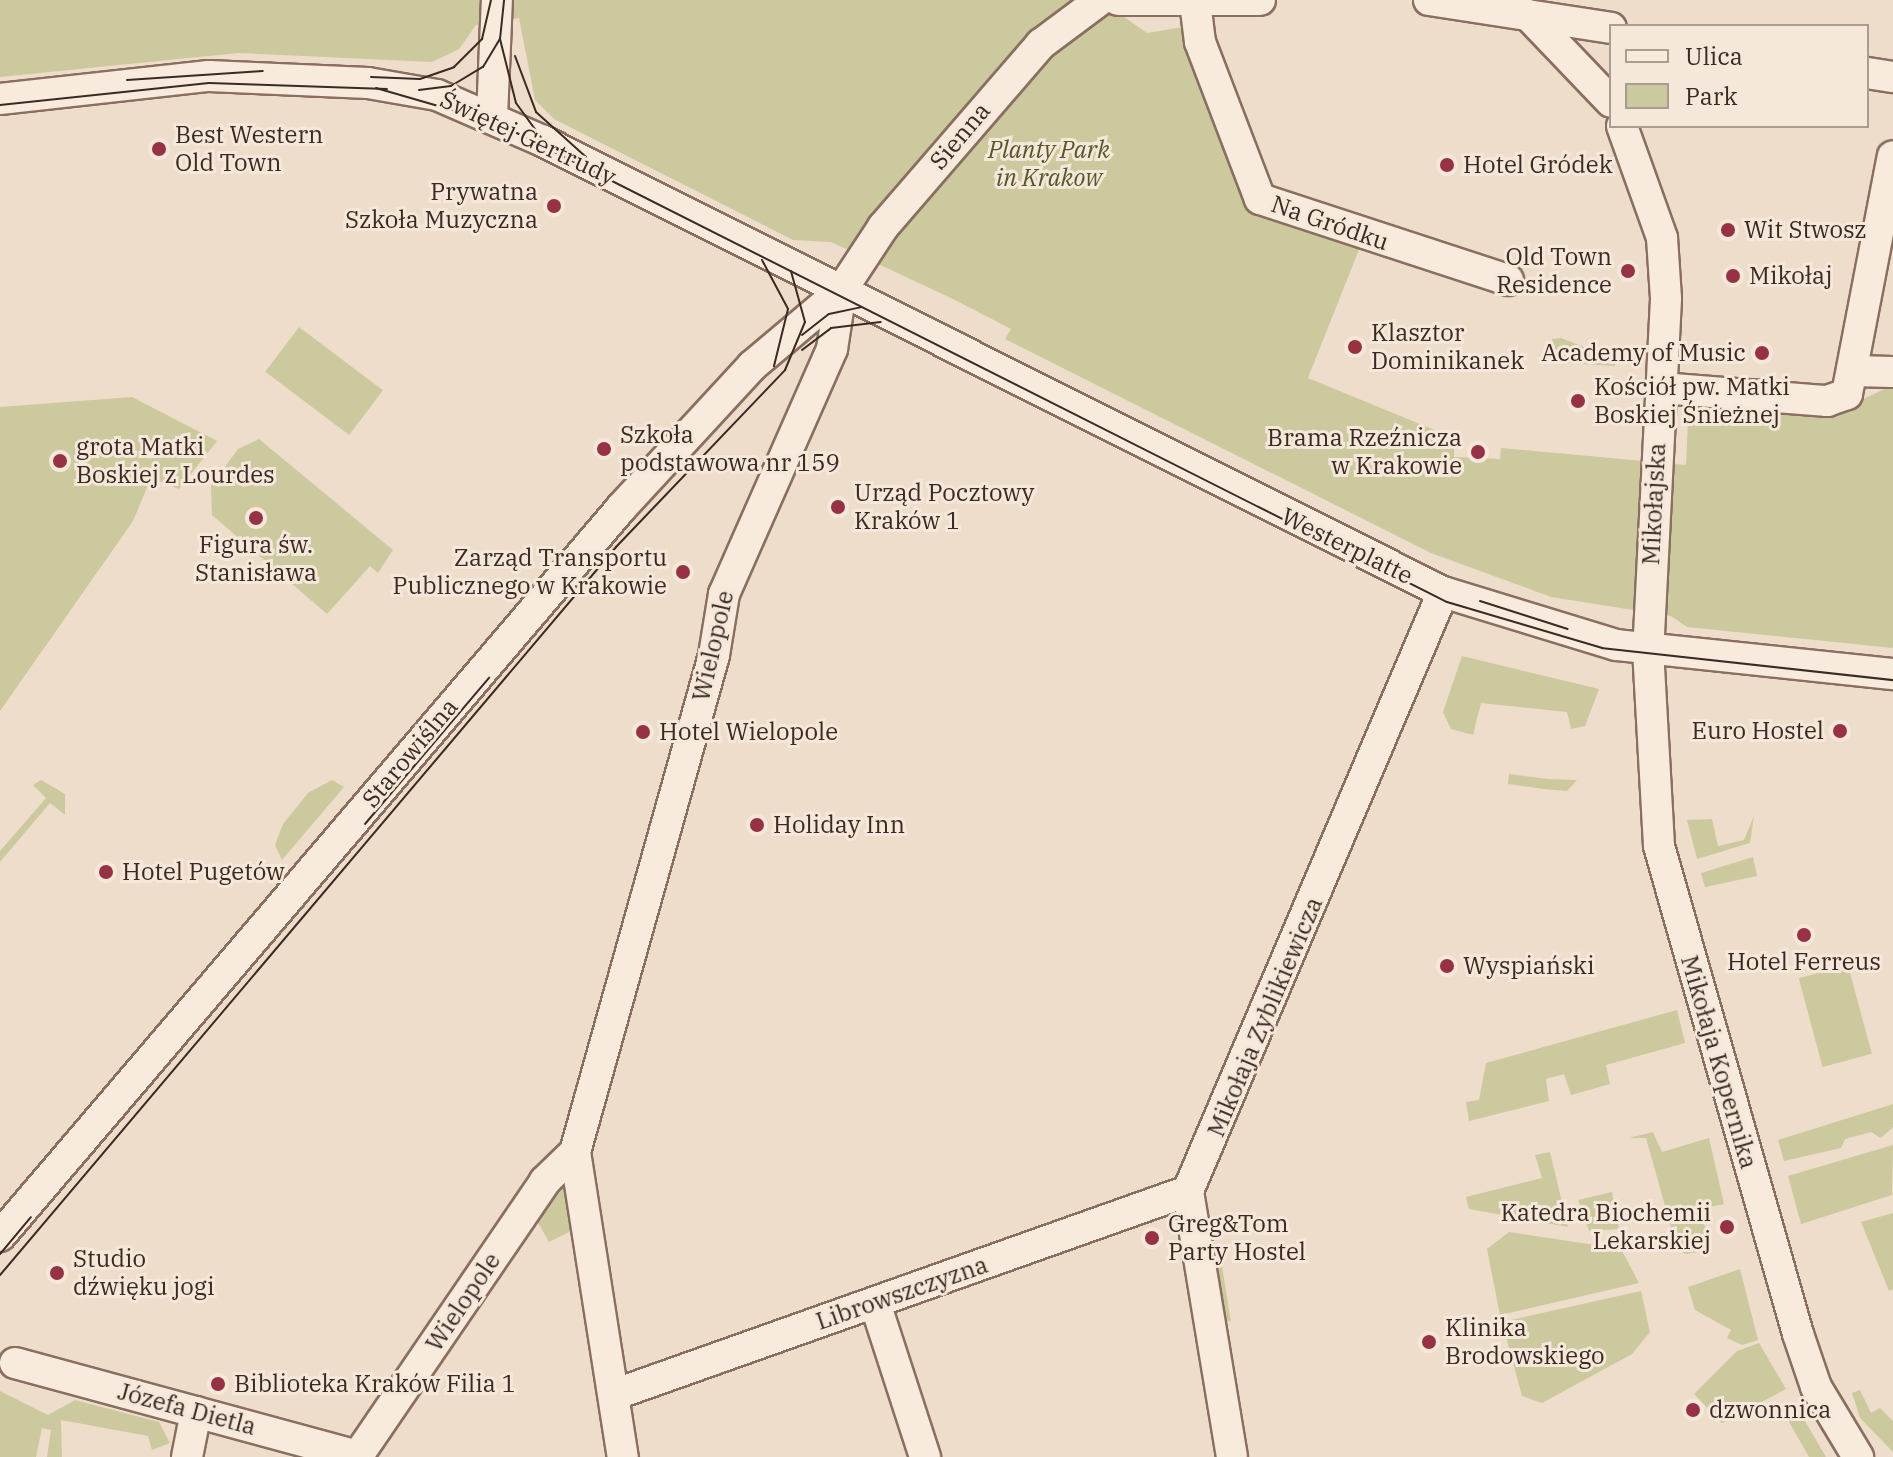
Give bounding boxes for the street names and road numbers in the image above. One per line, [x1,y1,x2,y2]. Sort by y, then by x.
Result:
street label: Świętej Gertrudy [436,85,620,191]
street label: Sienna [924,97,996,175]
street label: Na Gródku [1268,189,1392,257]
street label: Mikołajska [1636,442,1672,566]
street label: Westerplatte [1276,502,1418,590]
street label: Wielopole [686,588,740,704]
street label: Starowiślna [356,693,464,813]
street label: Mikołaja Zyblikiewicza [1201,893,1329,1141]
street label: Mikołaja Kopernika [1675,952,1763,1172]
street label: Wielopole [420,1247,506,1357]
street label: Librowszczyzna [812,1250,992,1336]
street label: Józefa Dietla [115,1377,259,1441]

